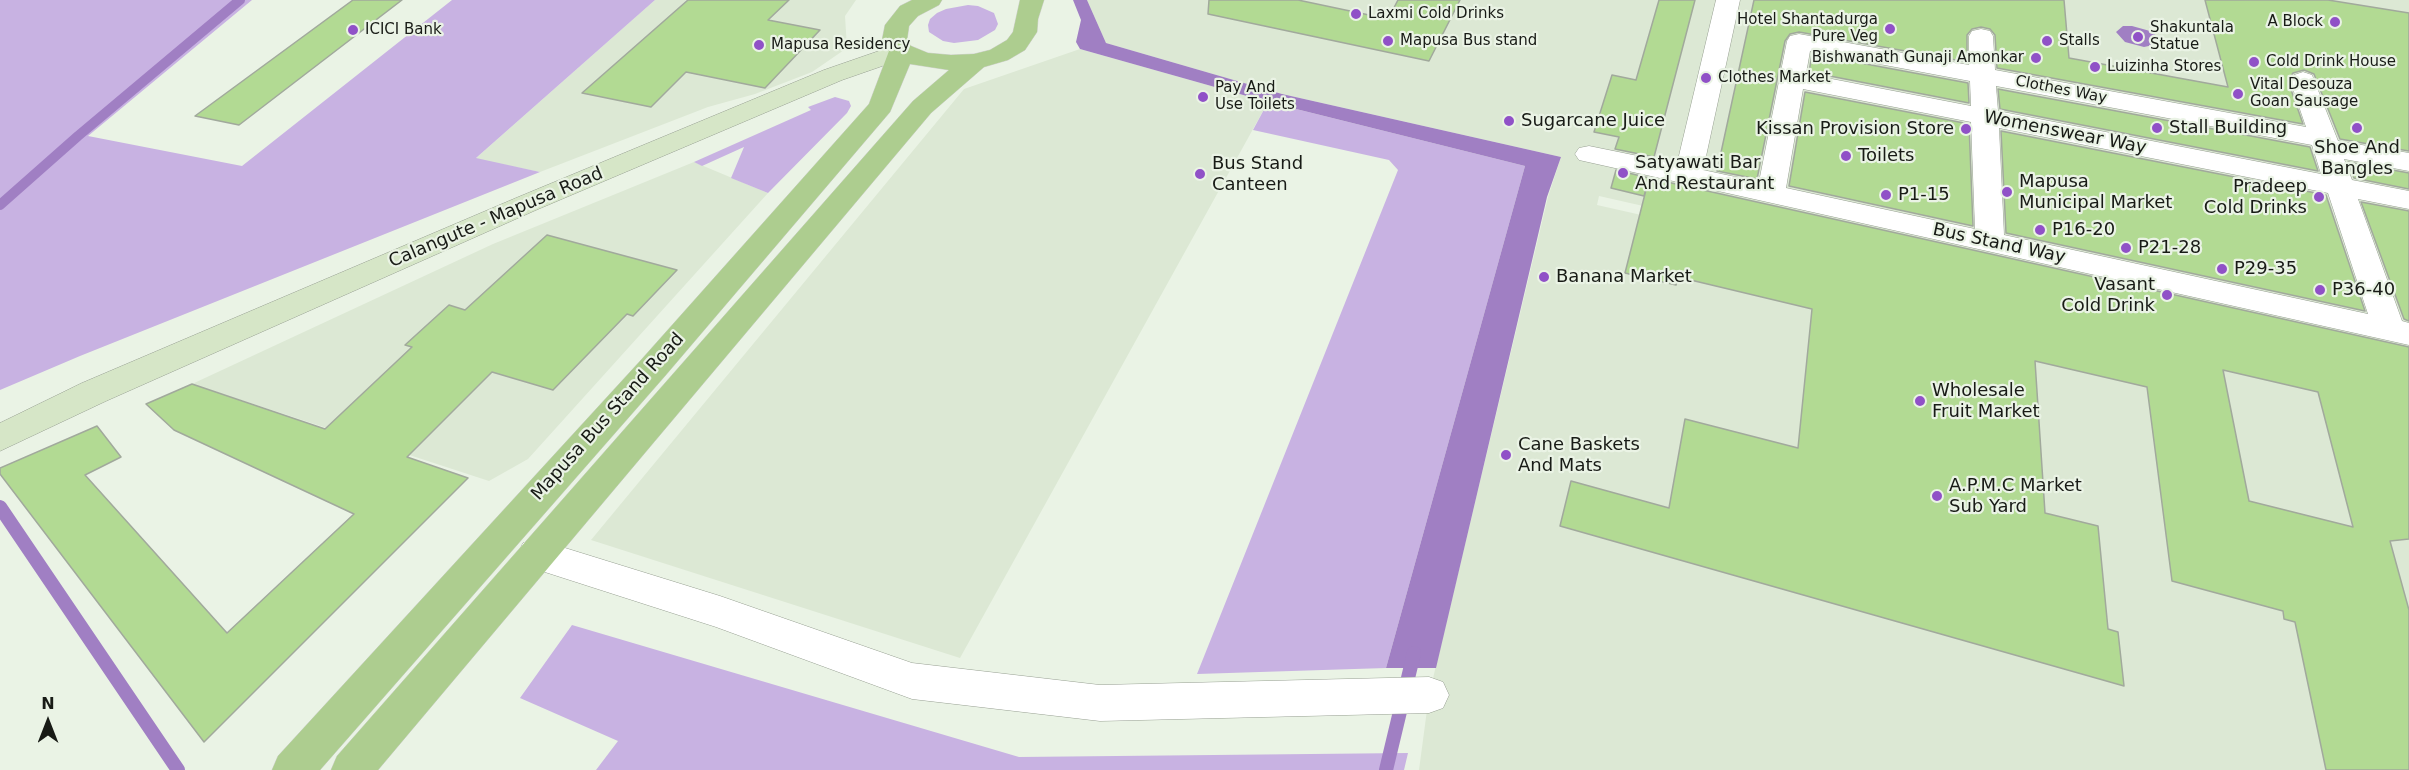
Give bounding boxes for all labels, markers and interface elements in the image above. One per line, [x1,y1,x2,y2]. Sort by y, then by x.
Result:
place label: Laxmi Cold Drinks [1368,5,1504,23]
marker: Laxmi Cold Drinks [1349,7,1363,21]
place label: Hotel Shantadurga Pure Veg [1737,11,1878,46]
place label: A Block [2267,13,2323,31]
marker: A Block [2328,15,2342,29]
place label: Shakuntala Statue [2150,19,2234,54]
place label: ICICI Bank [365,21,442,39]
marker: Hotel Shantadurga Pure Veg [1883,22,1897,36]
marker: ICICI Bank [346,23,360,37]
marker: Shakuntala Statue [2131,30,2145,44]
place label: Mapusa Bus stand [1400,32,1537,50]
place label: Stalls [2059,32,2100,50]
marker: Mapusa Bus stand [1381,34,1395,48]
marker: Stalls [2040,34,2054,48]
place label: Mapusa Residency [771,36,910,54]
marker: Mapusa Residency [752,38,766,52]
place label: Bishwanath Gunaji Amonkar [1812,49,2024,67]
marker: Bishwanath Gunaji Amonkar [2029,51,2043,65]
place label: Cold Drink House [2266,53,2396,71]
marker: Cold Drink House [2247,55,2261,69]
place label: Luizinha Stores [2107,58,2221,76]
marker: Luizinha Stores [2088,60,2102,74]
place label: Clothes Market [1718,69,1831,87]
marker: Clothes Market [1699,71,1713,85]
street label: Clothes Way [2014,72,2108,108]
place label: Vital Desouza Goan Sausage [2250,76,2358,111]
place label: Pay And Use Toilets [1215,79,1295,114]
marker: Vital Desouza Goan Sausage [2231,87,2245,101]
marker: Pay And Use Toilets [1196,90,1210,104]
street label: Womenswear Way [1982,107,2148,159]
place label: Sugarcane Juice [1521,110,1665,132]
marker: Sugarcane Juice [1502,114,1516,128]
place label: Stall Building [2169,117,2287,139]
place label: Kissan Provision Store [1756,118,1954,140]
marker: Stall Building [2150,121,2164,135]
marker: Shoe And Bangles [2350,121,2364,135]
marker: Kissan Provision Store [1959,122,1973,136]
place label: Shoe And Bangles [2314,137,2400,180]
place label: Toilets [1858,145,1914,167]
marker: Toilets [1839,149,1853,163]
place label: Satyawati Bar And Restaurant [1635,152,1774,195]
place label: Bus Stand Canteen [1212,153,1303,195]
street label: Calangute - Mapusa Road [386,163,606,273]
marker: Satyawati Bar And Restaurant [1616,166,1630,180]
marker: Bus Stand Canteen [1193,167,1207,181]
place label: Mapusa Municipal Market [2019,171,2172,213]
place label: Pradeep Cold Drinks [2204,176,2307,219]
place label: P1-15 [1898,184,1950,206]
marker: Mapusa Municipal Market [2000,185,2014,199]
marker: P1-15 [1879,188,1893,202]
marker: Pradeep Cold Drinks [2312,190,2326,204]
street label: Bus Stand Way [1931,219,2067,269]
place label: P16-20 [2052,219,2115,241]
marker: P16-20 [2033,223,2047,237]
place label: P21-28 [2138,237,2201,259]
marker: P21-28 [2119,241,2133,255]
place label: P29-35 [2234,258,2297,280]
marker: P29-35 [2215,262,2229,276]
place label: Banana Market [1556,266,1692,288]
marker: Banana Market [1537,270,1551,284]
place label: Vasant Cold Drink [2061,274,2155,316]
place label: P36-40 [2332,279,2395,301]
marker: P36-40 [2313,283,2327,297]
marker: Vasant Cold Drink [2160,288,2174,302]
street label: Mapusa Bus Stand Road [527,329,689,505]
place label: Wholesale Fruit Market [1932,380,2040,422]
marker: Wholesale Fruit Market [1913,394,1927,408]
place label: Cane Baskets And Mats [1518,434,1640,476]
marker: Cane Baskets And Mats [1499,448,1513,462]
place label: A.P.M.C Market Sub Yard [1949,475,2082,518]
marker: A.P.M.C Market Sub Yard [1930,489,1944,503]
north arrow [18,692,78,752]
text: N [41,694,55,713]

